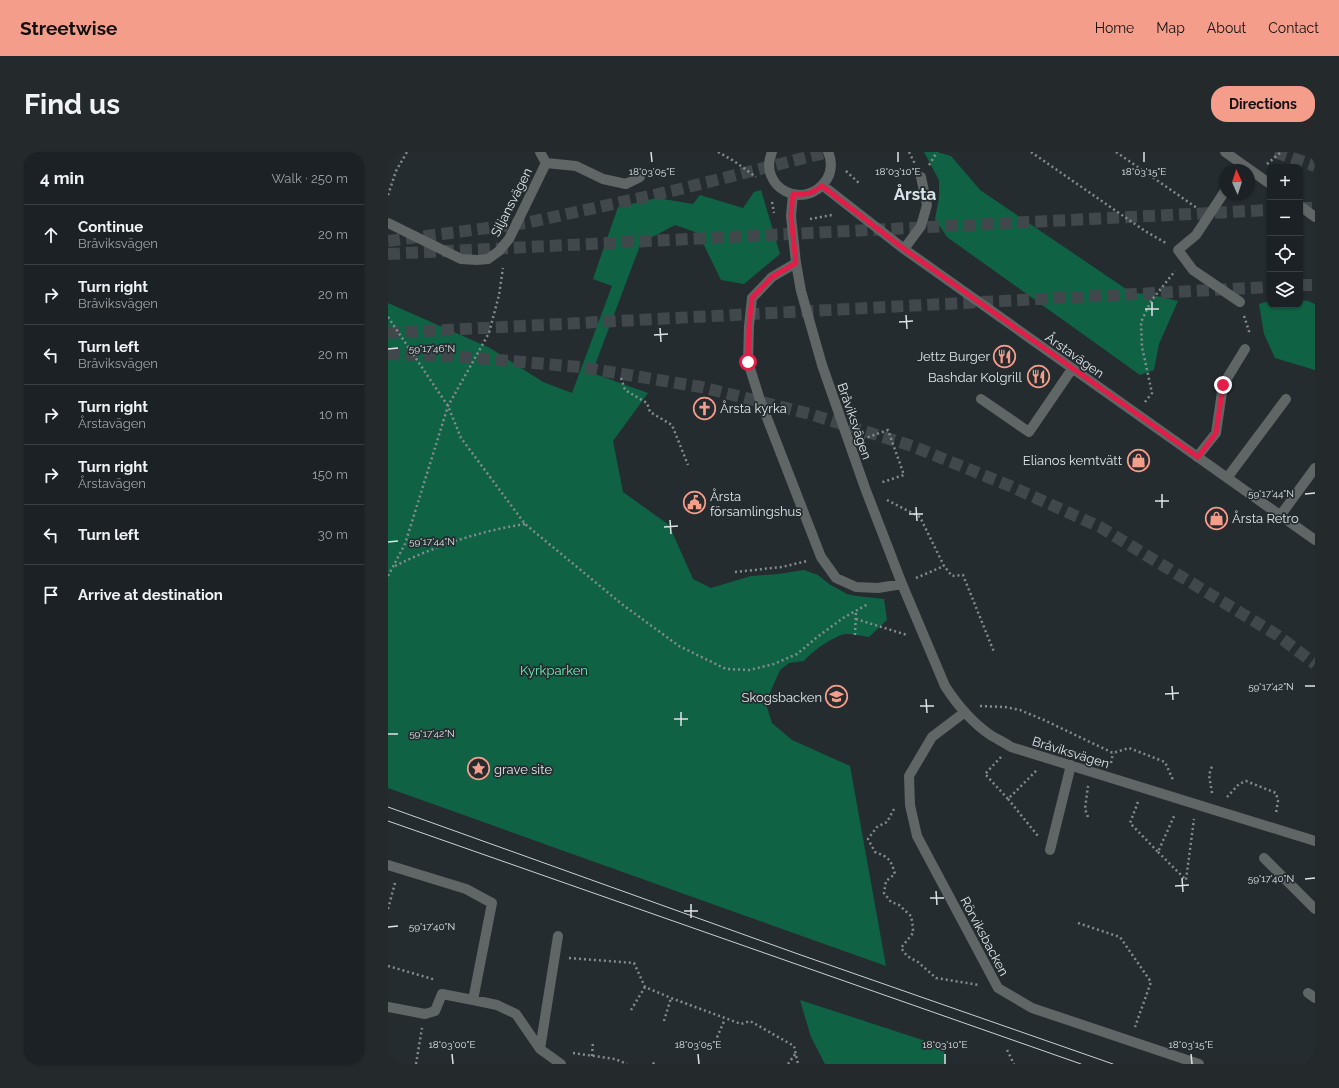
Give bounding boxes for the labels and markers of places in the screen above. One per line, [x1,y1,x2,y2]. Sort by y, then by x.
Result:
restaurant icon: Jettz Burger [992,343,1018,369]
place label: Jettz Burger [917,349,990,364]
restaurant icon: Bashdar Kolgrill [1025,364,1051,390]
place label: Bashdar Kolgrill [928,370,1022,385]
church icon: Årsta kyrka [692,395,718,421]
place label: Årsta kyrka [720,400,787,416]
shop icon: Elianos kemtvätt [1125,447,1151,473]
place label: Elianos kemtvätt [1023,453,1123,468]
place label: Årsta församlingshus [710,488,802,519]
public building icon: Årsta församlingshus [682,490,708,516]
shop icon: Årsta Retro [1203,505,1229,531]
place label: Årsta Retro [1232,510,1299,526]
school or university icon: Skogsbacken [824,684,850,710]
place label: Skogsbacken [742,690,822,705]
place icon: grave site [465,756,491,782]
place label: grave site [494,762,552,777]

